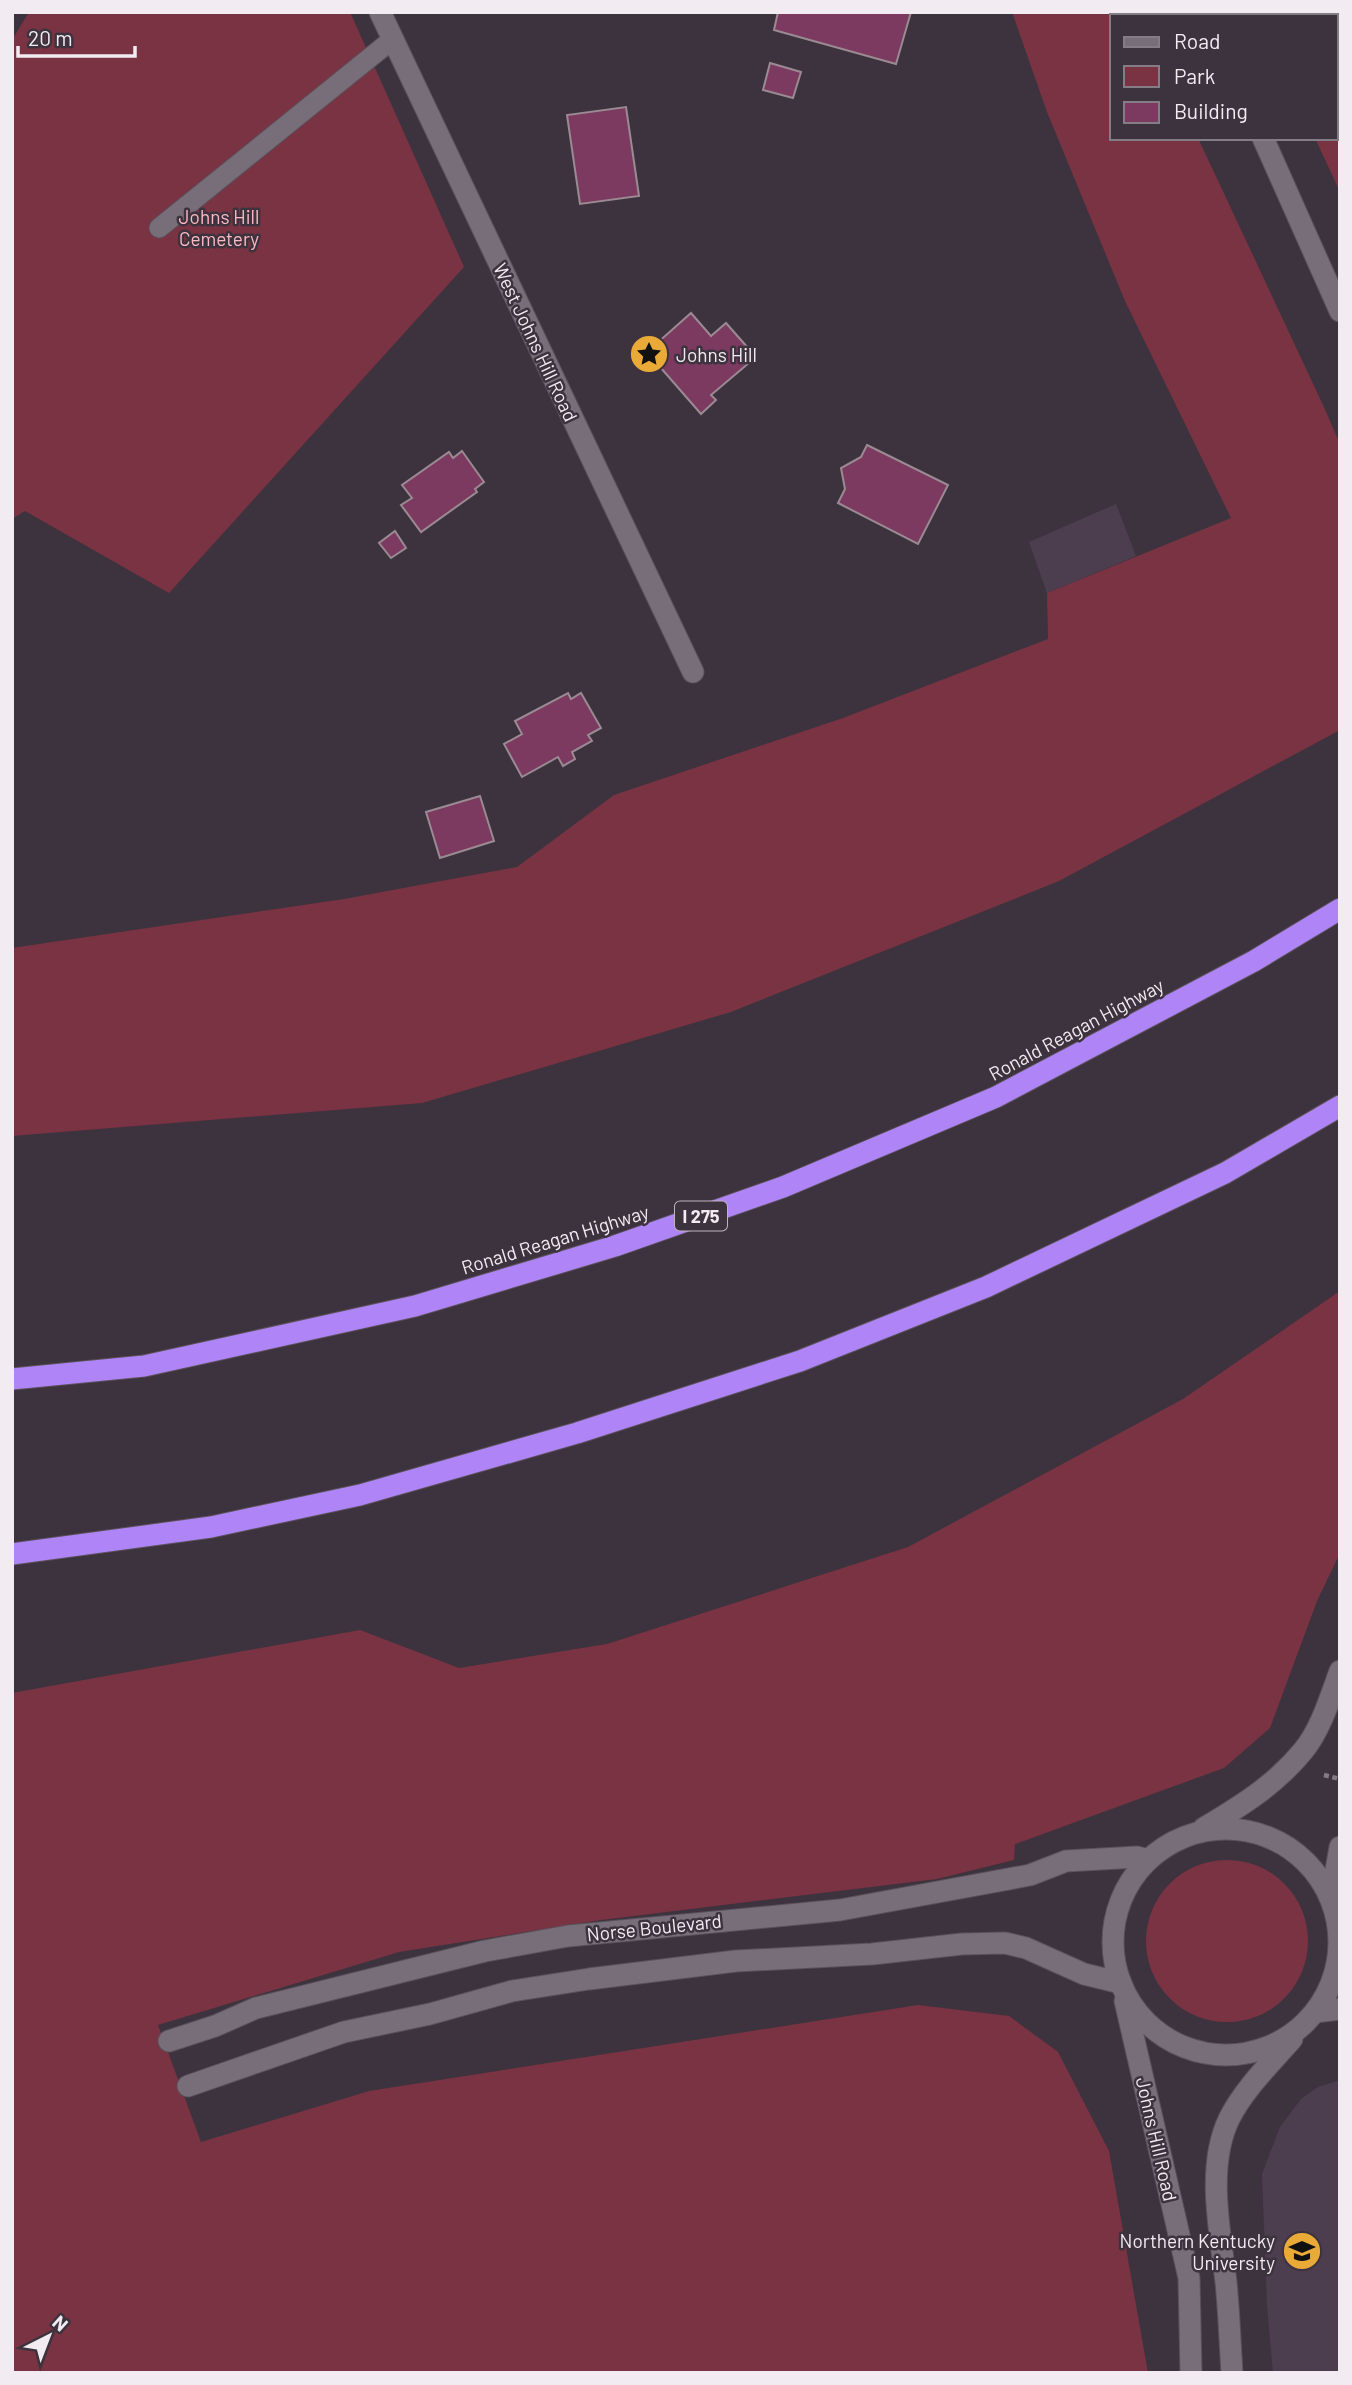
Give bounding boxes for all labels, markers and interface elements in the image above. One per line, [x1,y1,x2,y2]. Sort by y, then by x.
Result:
scale bar [18,14,135,58]
legend [1110,14,1338,140]
text: 20 m [28,25,73,50]
text: Road [1174,28,1220,53]
text: Park [1174,63,1215,88]
text: Building [1174,98,1248,123]
park label: Johns Hill Cemetery [179,205,259,250]
street label: West Johns Hill Road [489,259,583,425]
place icon: Johns Hill [628,333,670,375]
place label: Johns Hill [676,343,757,366]
street label: Ronald Reagan Highway [985,973,1168,1085]
street label: Ronald Reagan Highway [458,1199,652,1279]
road number: I 275 [675,1202,727,1231]
street label: Norse Boulevard [585,1908,723,1946]
street label: Johns Hill Road [1132,2075,1182,2203]
place label: Northern Kentucky University [1120,2229,1275,2274]
school or university icon: Northern Kentucky University [1281,2230,1323,2272]
north arrow [14,2301,84,2371]
text: N [48,2310,73,2336]

